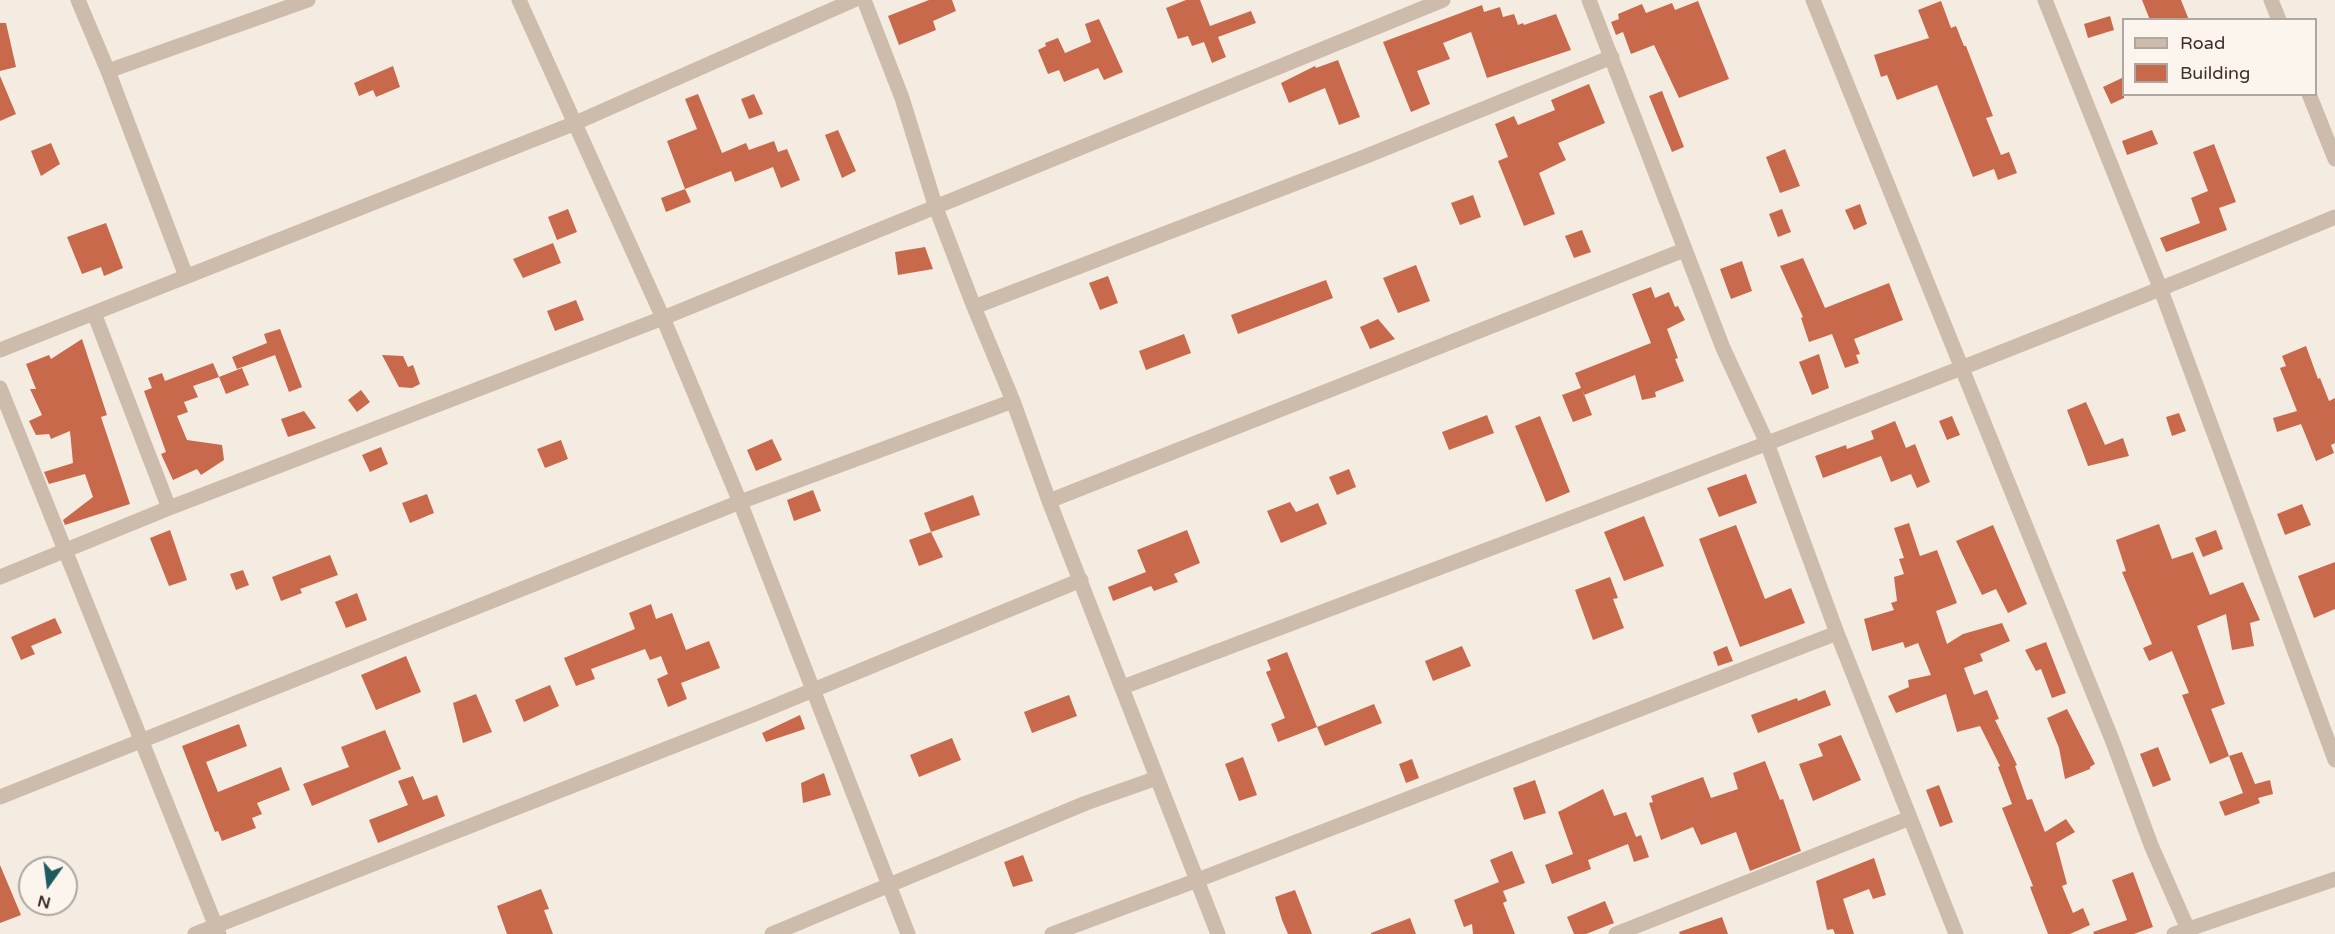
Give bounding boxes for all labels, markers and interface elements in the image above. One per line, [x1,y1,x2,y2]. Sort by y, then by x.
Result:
legend [2122,18,2317,96]
text: Road [2180,32,2225,54]
text: Building [2180,62,2250,84]
north arrow [18,856,78,916]
text: N [35,890,53,913]

